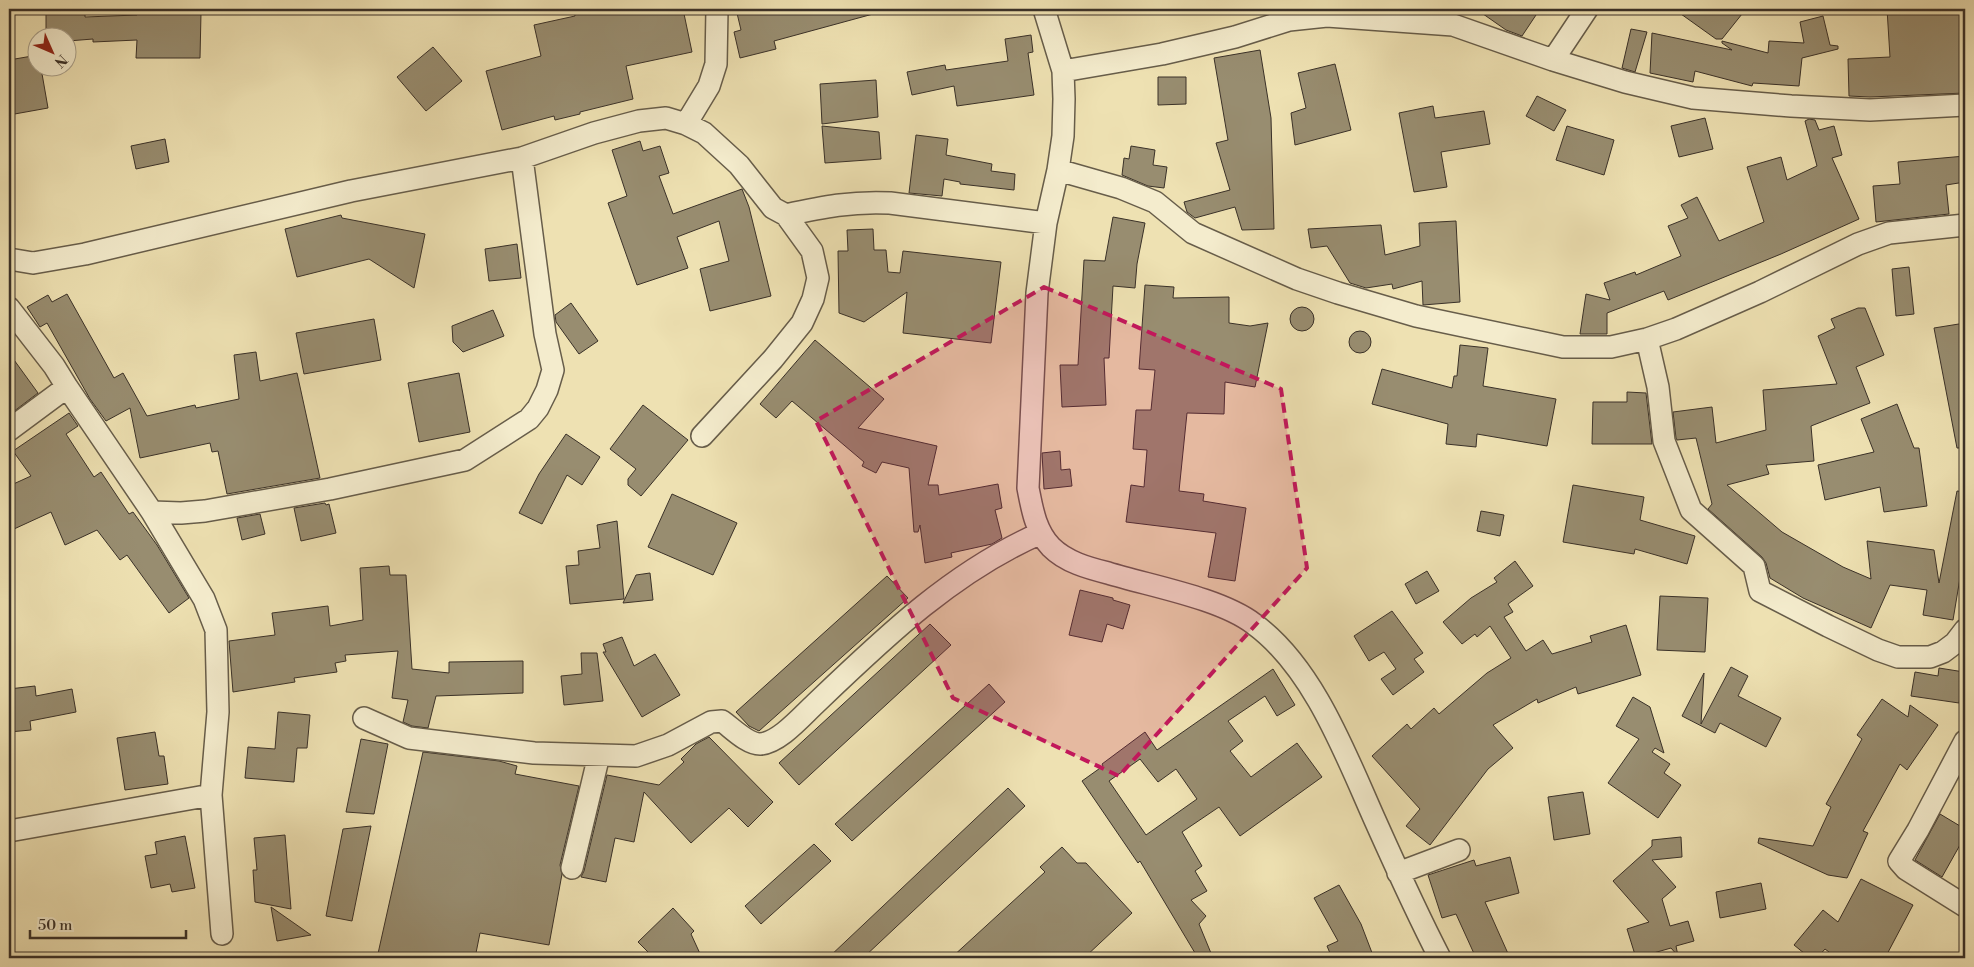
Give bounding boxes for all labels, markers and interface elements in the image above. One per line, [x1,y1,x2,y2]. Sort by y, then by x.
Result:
north arrow [28,28,78,78]
text: N [50,50,71,71]
scale bar [30,907,186,939]
text: 50 m [38,916,72,935]

